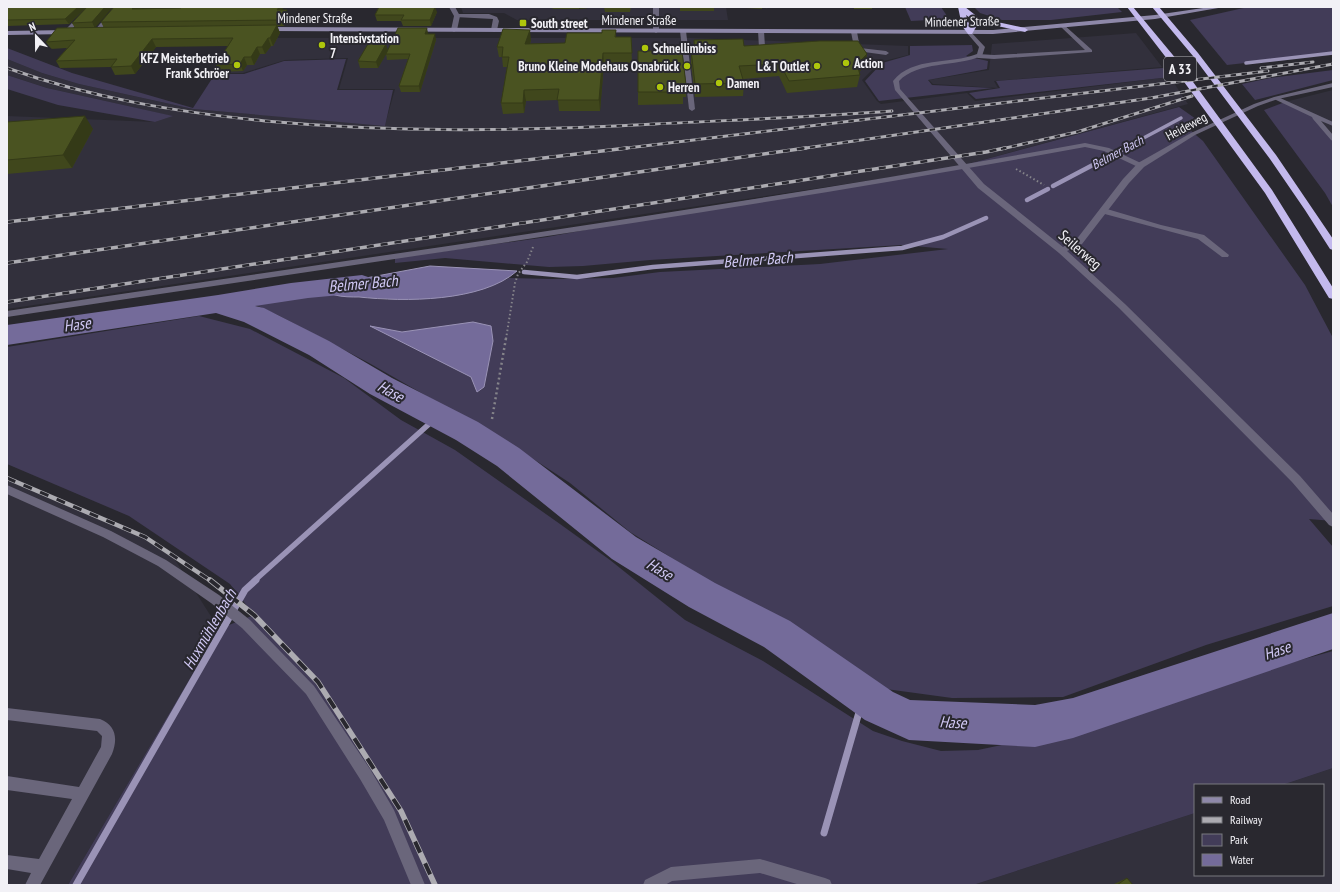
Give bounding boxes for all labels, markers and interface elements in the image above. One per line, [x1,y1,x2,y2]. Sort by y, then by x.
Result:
street label: Mindener Straße [278,10,352,27]
street label: Mindener Straße [602,12,676,29]
street label: Mindener Straße [924,12,1000,31]
place label: South street [531,15,588,32]
north arrow [16,16,56,56]
marker: South street [518,18,528,28]
text: N [27,19,38,34]
place label: Intensivstation 7 [330,30,399,62]
marker: Intensivstation 7 [317,40,327,50]
place label: Schnellimbiss [653,40,717,57]
marker: Schnellimbiss [640,43,650,53]
place label: KFZ Meisterbetrieb Frank Schröer [141,50,229,82]
place label: Action [853,55,883,72]
road number: A 33 [1164,57,1196,81]
place label: Bruno Kleine Modehaus Osnabrück [518,58,680,75]
place label: L&T Outlet [757,58,809,75]
marker: Action [841,58,851,68]
marker: KFZ Meisterbetrieb Frank Schröer [232,60,242,70]
marker: Bruno Kleine Modehaus Osnabrück [682,61,692,71]
marker: L&T Outlet [812,61,822,71]
place label: Damen [727,75,760,92]
marker: Damen [714,78,724,88]
place label: Herren [668,79,700,96]
marker: Herren [655,82,665,92]
street label: Heideweg [1163,108,1210,144]
water label: Belmer Bach [1088,131,1147,173]
street label: Seilerweg [1055,226,1106,274]
water label: Belmer Bach [723,247,794,271]
water label: Belmer Bach [328,270,399,296]
water label: Hase [62,312,93,336]
water label: Hase [374,376,409,407]
water label: Hase [643,553,678,585]
water label: Huxmühlenbach [178,584,241,673]
water label: Hase [1261,636,1294,664]
water label: Hase [939,711,968,733]
legend [1194,784,1324,876]
text: Road [1230,792,1250,807]
text: Railway [1230,812,1263,827]
text: Park [1230,832,1248,847]
text: Water [1230,852,1255,867]

